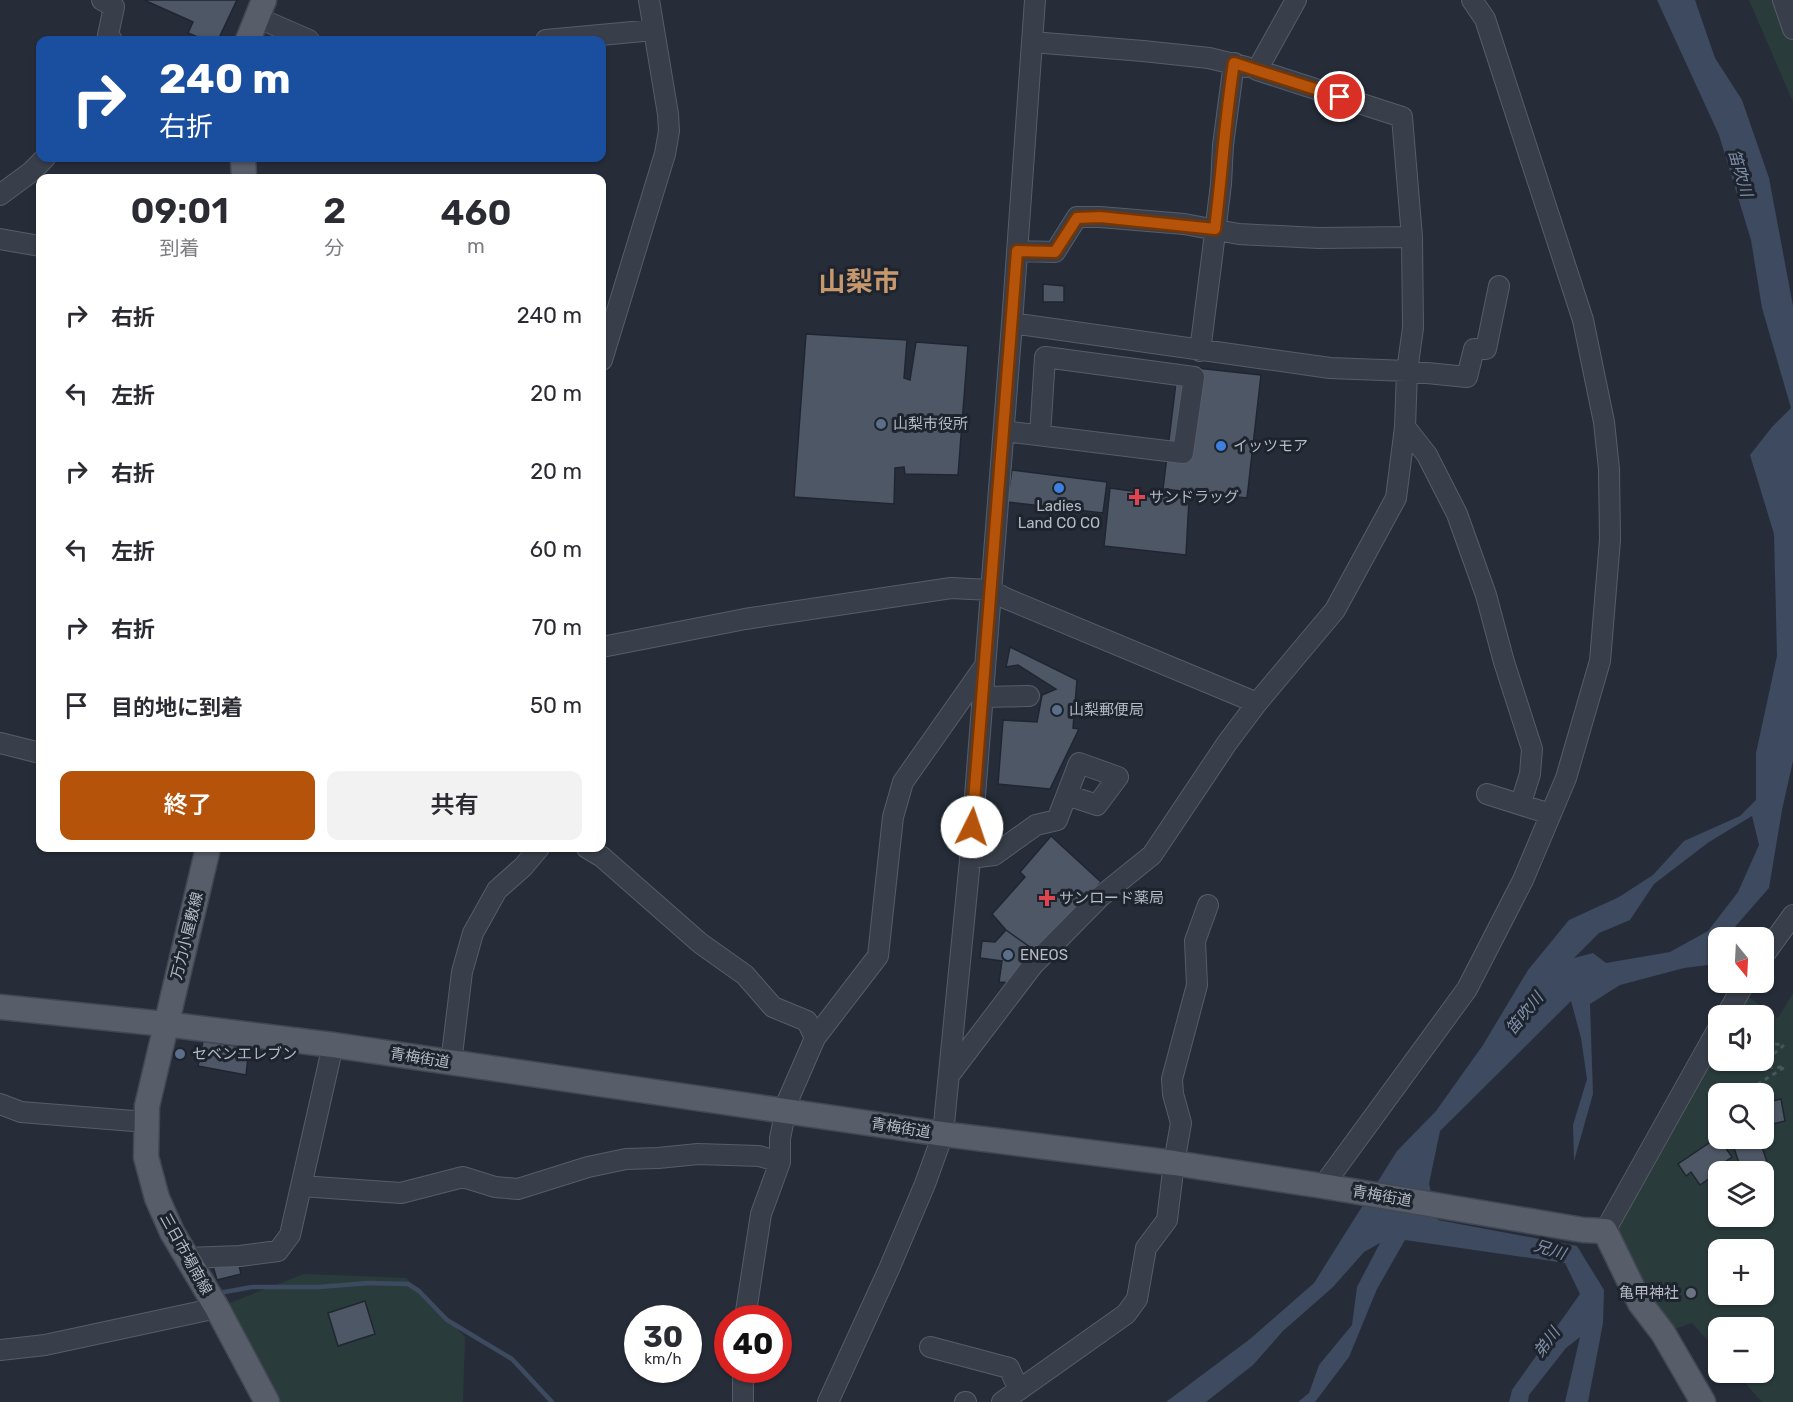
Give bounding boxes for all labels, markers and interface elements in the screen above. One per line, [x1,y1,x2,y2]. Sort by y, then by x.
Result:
text: 240 m [159,54,291,104]
icon: right [60,60,138,138]
pin [1314,71,1365,122]
icon: arrive [1323,80,1356,113]
text: 右折 [159,111,213,143]
water label: 笛吹川 [1725,147,1757,201]
text: 09:01 [130,189,229,232]
text: 2 [323,189,346,232]
text: 460 [440,191,512,234]
text: m [467,234,485,258]
text: 到着 [160,236,200,260]
text: 分 [325,236,345,260]
district label: 山梨市 [819,266,900,298]
icon: right [60,299,93,332]
text: 240 m [517,302,582,329]
text: 右折 [111,304,155,331]
icon: left [60,377,93,410]
text: 20 m [530,380,582,407]
text: 左折 [111,382,155,409]
place label: 山梨市役所 [893,415,968,433]
marker: 山梨市役所 [874,417,888,431]
place label: イッツモア [1233,437,1308,455]
marker: イッツモア [1214,439,1228,453]
icon: right [60,455,93,488]
text: 20 m [530,458,582,485]
text: 右折 [111,460,155,487]
marker: Ladies Land CO CO [1052,481,1066,495]
place label: サンドラッグ [1149,488,1239,506]
marker: サンドラッグ [1130,490,1144,504]
place label: Ladies Land CO CO [1018,497,1100,532]
icon: left [60,533,93,566]
text: 60 m [530,536,582,563]
text: 左折 [111,538,155,565]
icon: right [60,611,93,644]
text: 70 m [532,614,582,641]
text: 右折 [111,616,155,643]
icon: arrive [60,689,93,722]
text: 50 m [530,692,582,719]
text: 目的地に到着 [111,694,243,721]
place label: 山梨郵便局 [1069,701,1144,719]
marker: 山梨郵便局 [1050,703,1064,717]
button: 終了 [60,771,315,840]
button: 共有 [327,771,582,840]
position arrow [940,795,1004,859]
place label: サンロード薬局 [1059,889,1164,907]
street label: 万力小屋敷線 [167,890,207,982]
marker: サンロード薬局 [1040,891,1054,905]
north arrow [1708,927,1774,993]
map controls [1708,927,1774,1383]
place label: ENEOS [1020,946,1068,964]
marker: ENEOS [1001,948,1015,962]
water label: 笛吹川 [1502,987,1548,1038]
button: sound [1708,1005,1774,1071]
street label: 青梅街道 [389,1044,451,1072]
place label: セベンエレブン [192,1045,297,1063]
marker: セベンエレブン [173,1047,187,1061]
button: search [1708,1083,1774,1149]
street label: 青梅街道 [870,1114,932,1142]
button: layers [1708,1161,1774,1227]
street label: 青梅街道 [1351,1182,1413,1210]
street label: 三日市場南線 [156,1210,216,1298]
water label: 兄川 [1532,1236,1570,1264]
button: + [1708,1239,1774,1305]
place label: 亀甲神社 [1619,1284,1679,1302]
marker: 亀甲神社 [1684,1286,1698,1300]
speed limit sign: 40 [714,1305,792,1383]
button: − [1708,1317,1774,1383]
text: 30 [643,1319,683,1355]
water label: 弟川 [1529,1322,1565,1361]
text: km/h [644,1350,682,1368]

